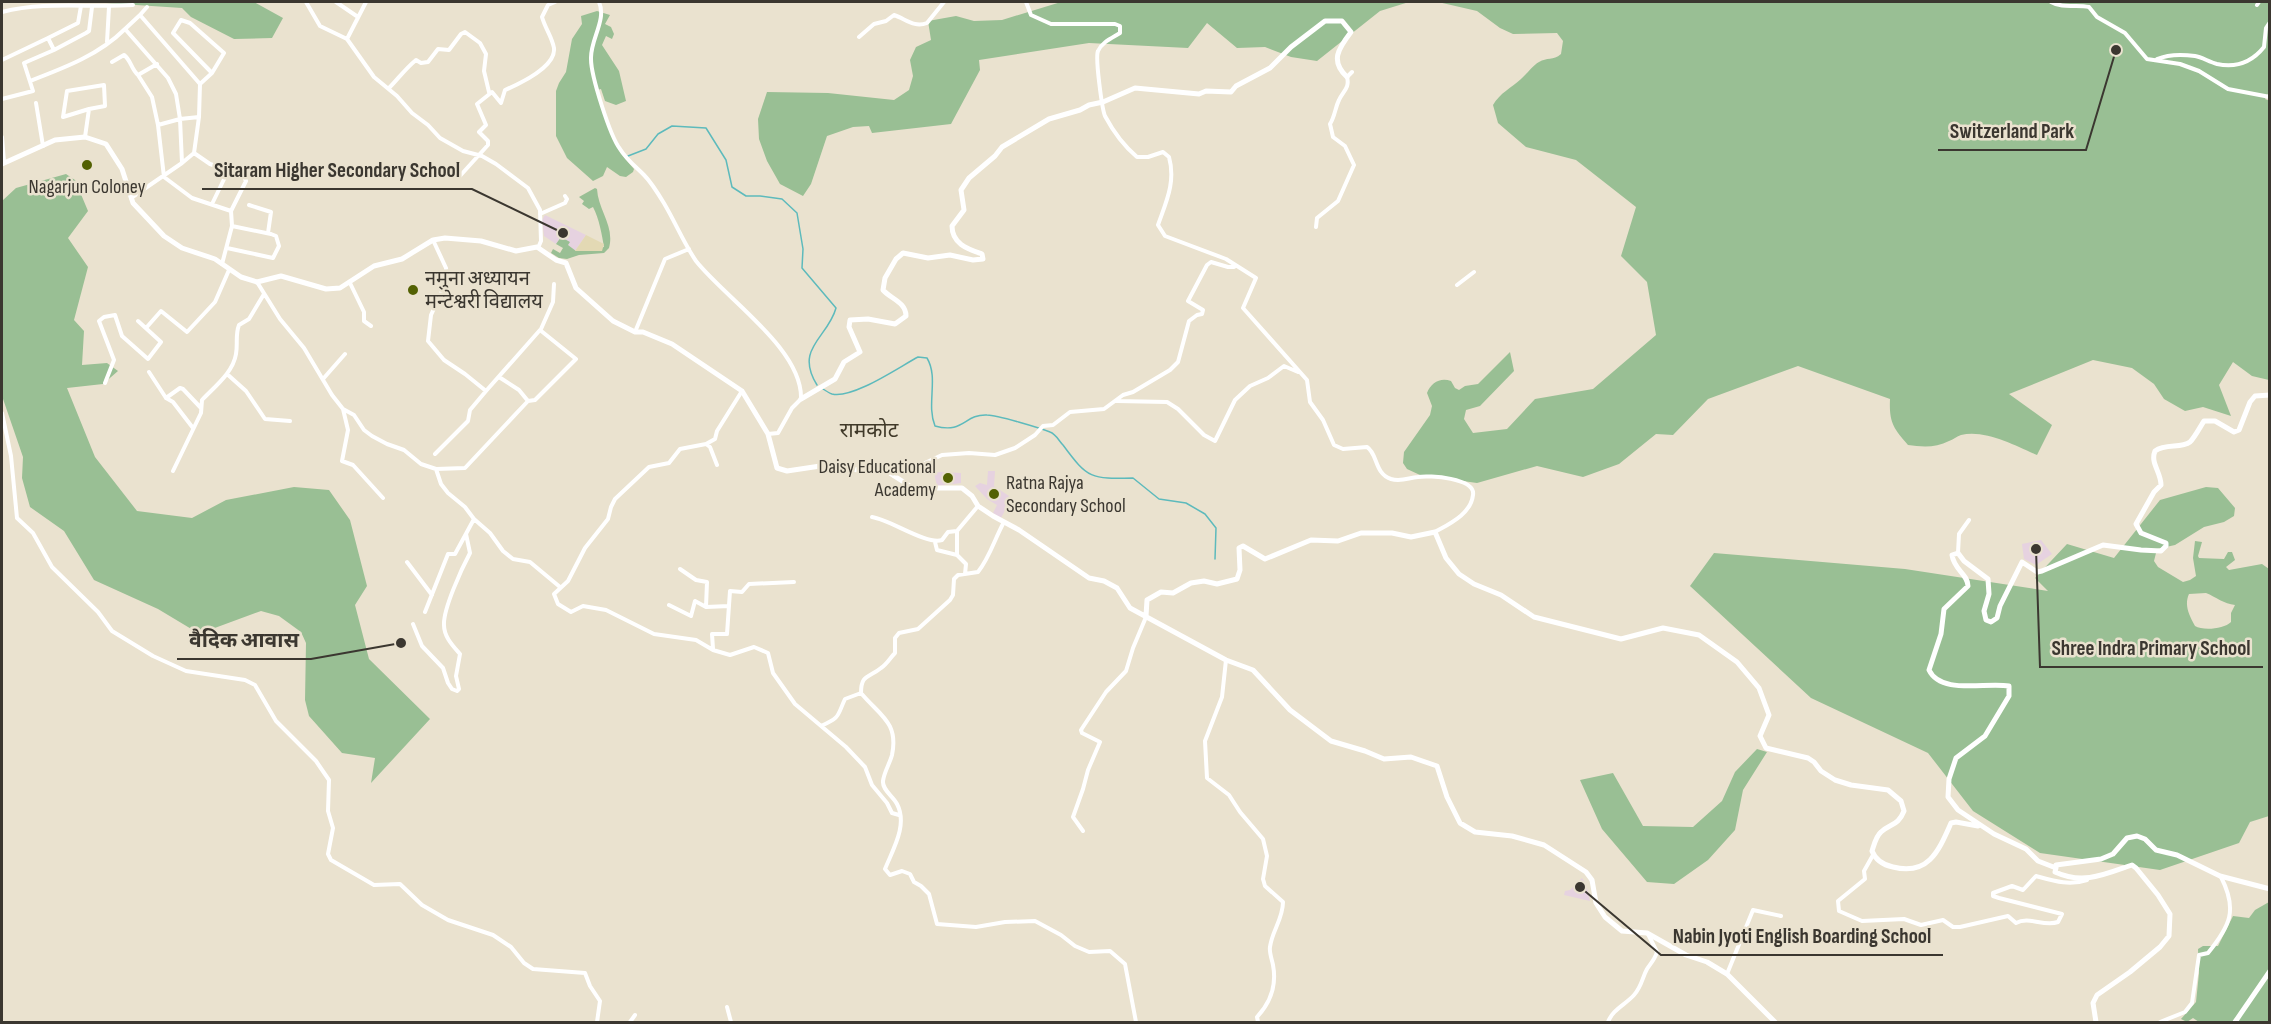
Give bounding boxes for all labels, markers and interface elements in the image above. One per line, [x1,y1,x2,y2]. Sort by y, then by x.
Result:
callout: Switzerland Park [1938,111,2086,150]
text: Switzerland Park [1950,119,2074,144]
callout: Sitaram Higher Secondary School [202,150,472,189]
marker: Nagarjun Coloney [80,158,94,172]
text: Sitaram Higher Secondary School [214,158,460,183]
place label: Nagarjun Coloney [29,175,146,199]
place label: नमुना अध्यायन मन्टेश्वरी विद्यालय [425,267,543,314]
marker: नमुना अध्यायन मन्टेश्वरी विद्यालय [406,283,420,297]
district label: रामकोट [840,418,899,443]
place label: Daisy Educational Academy [819,455,936,502]
marker: Daisy Educational Academy [941,471,955,485]
place label: Ratna Rajya Secondary School [1006,471,1126,518]
marker: Ratna Rajya Secondary School [987,487,1001,501]
callout: वैदिक आवास [177,620,311,659]
text: वैदिक आवास [189,628,299,653]
callout: Shree Indra Primary School [2040,628,2263,667]
text: Shree Indra Primary School [2051,636,2251,661]
callout: Nabin Jyoti English Boarding School [1661,916,1943,955]
text: Nabin Jyoti English Boarding School [1673,924,1931,949]

